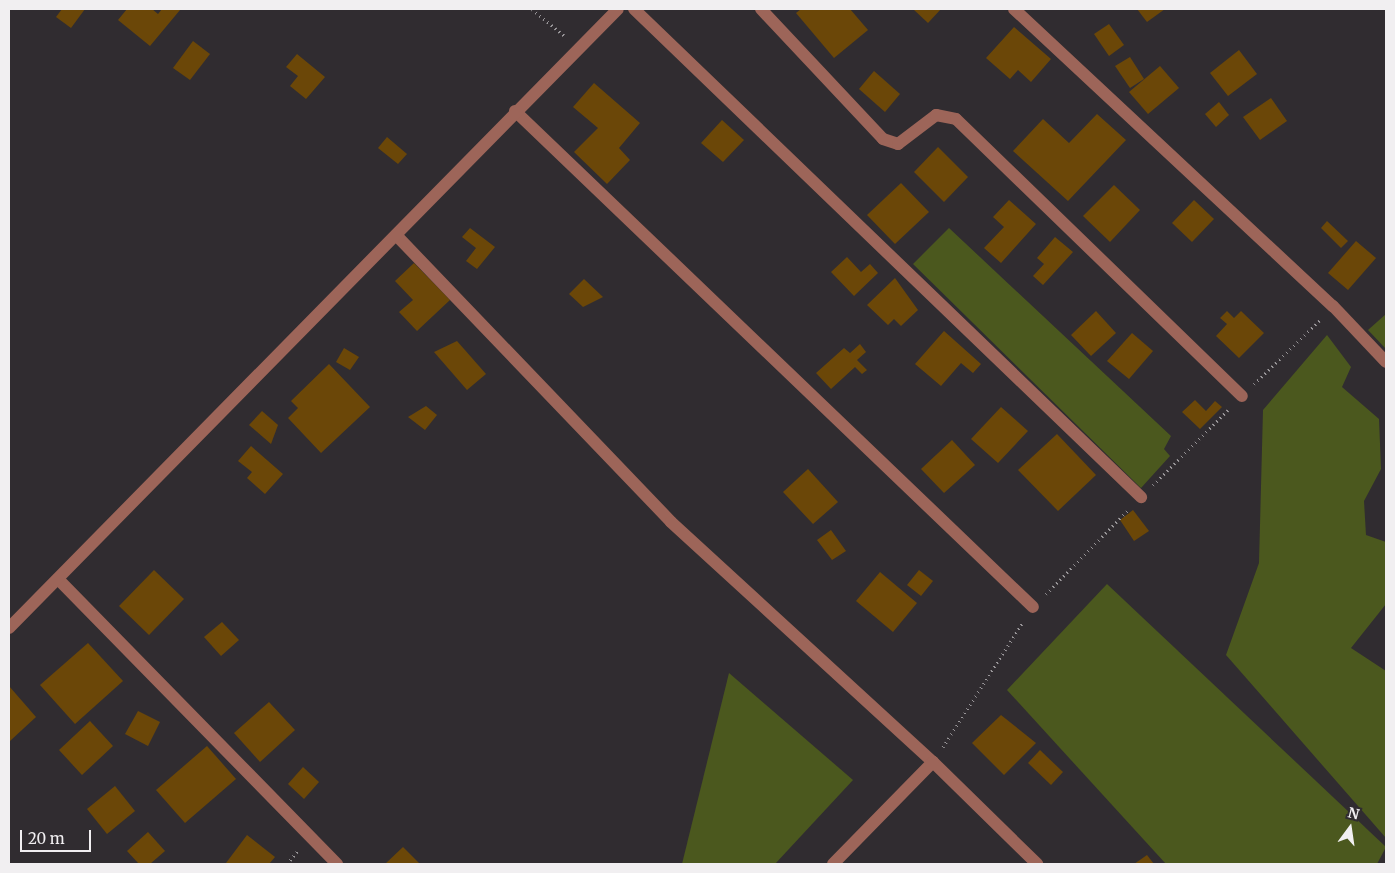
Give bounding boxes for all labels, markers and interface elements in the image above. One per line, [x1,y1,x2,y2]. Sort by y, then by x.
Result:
north arrow [1325,803,1375,853]
text: N [1346,803,1361,824]
scale bar [22,820,94,852]
text: 20 m [28,829,65,848]

